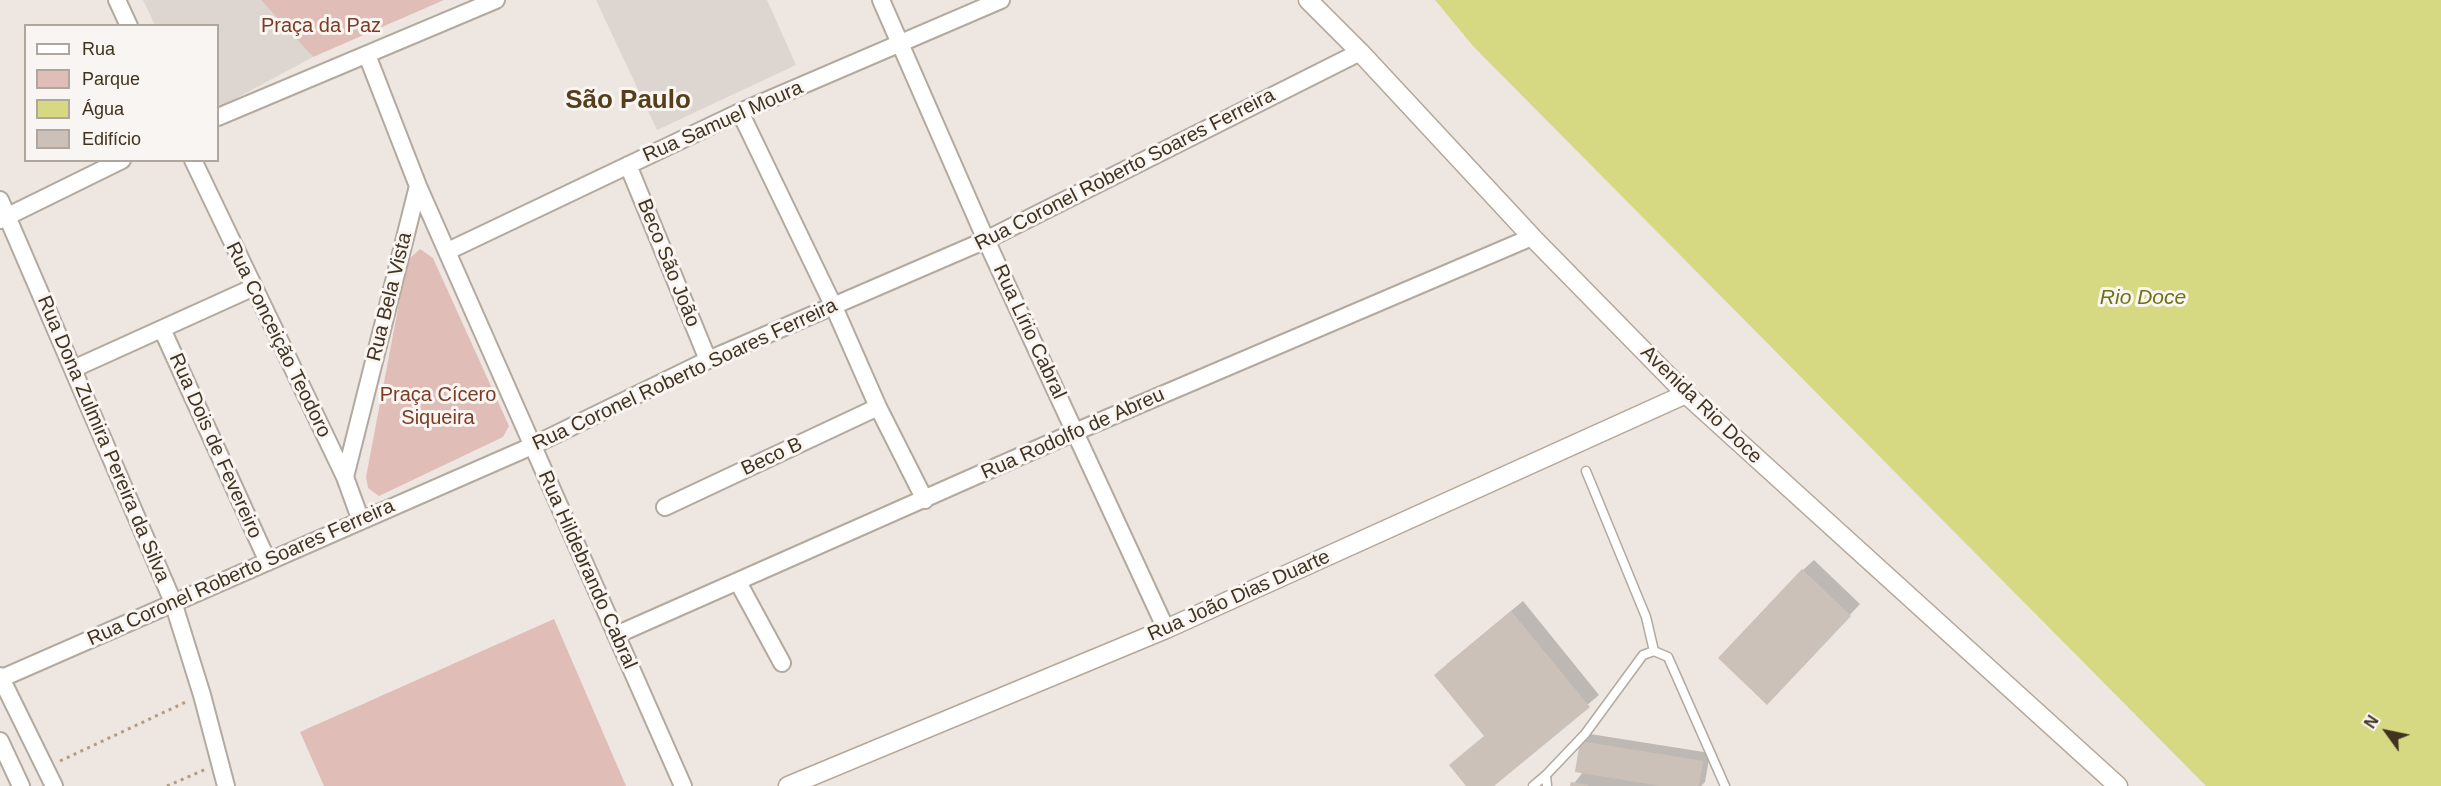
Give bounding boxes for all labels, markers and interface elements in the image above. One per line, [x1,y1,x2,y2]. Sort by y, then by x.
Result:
park label: Praça da Paz [261,14,381,38]
legend [24,24,219,162]
text: Rua [82,39,115,59]
text: Parque [82,69,140,89]
street label: Rua Samuel Moura [639,76,807,168]
street label: Rua Coronel Roberto Soares Ferreira [971,84,1279,256]
district label: São Paulo [565,85,691,117]
text: Água [82,99,124,119]
text: Edifício [82,129,141,149]
street label: Beco São João [631,196,705,330]
street label: Rua Bela Vista [362,230,418,364]
street label: Rua Conceição Teodoro [220,238,336,442]
street label: Rua Lírio Cabral [987,261,1071,403]
water label: Rio Doce [2100,285,2186,311]
street label: Rua Dona Zulmira Pereira da Silva [32,292,174,586]
street label: Rua Coronel Roberto Soares Ferreira [529,294,841,456]
street label: Avenida Rio Doce [1635,341,1767,469]
street label: Rua Dois de Fevereiro [163,350,267,542]
park label: Praça Cícero Siqueira [380,383,496,430]
street label: Rua Rodolfo de Abreu [978,383,1168,485]
street label: Beco B [738,432,806,482]
street label: Rua Hildebrando Cabral [532,467,642,673]
street label: Rua Coronel Roberto Soares Ferreira [84,494,398,652]
street label: Rua João Dias Duarte [1144,545,1334,647]
north arrow [2357,702,2417,762]
text: N [2361,712,2382,731]

